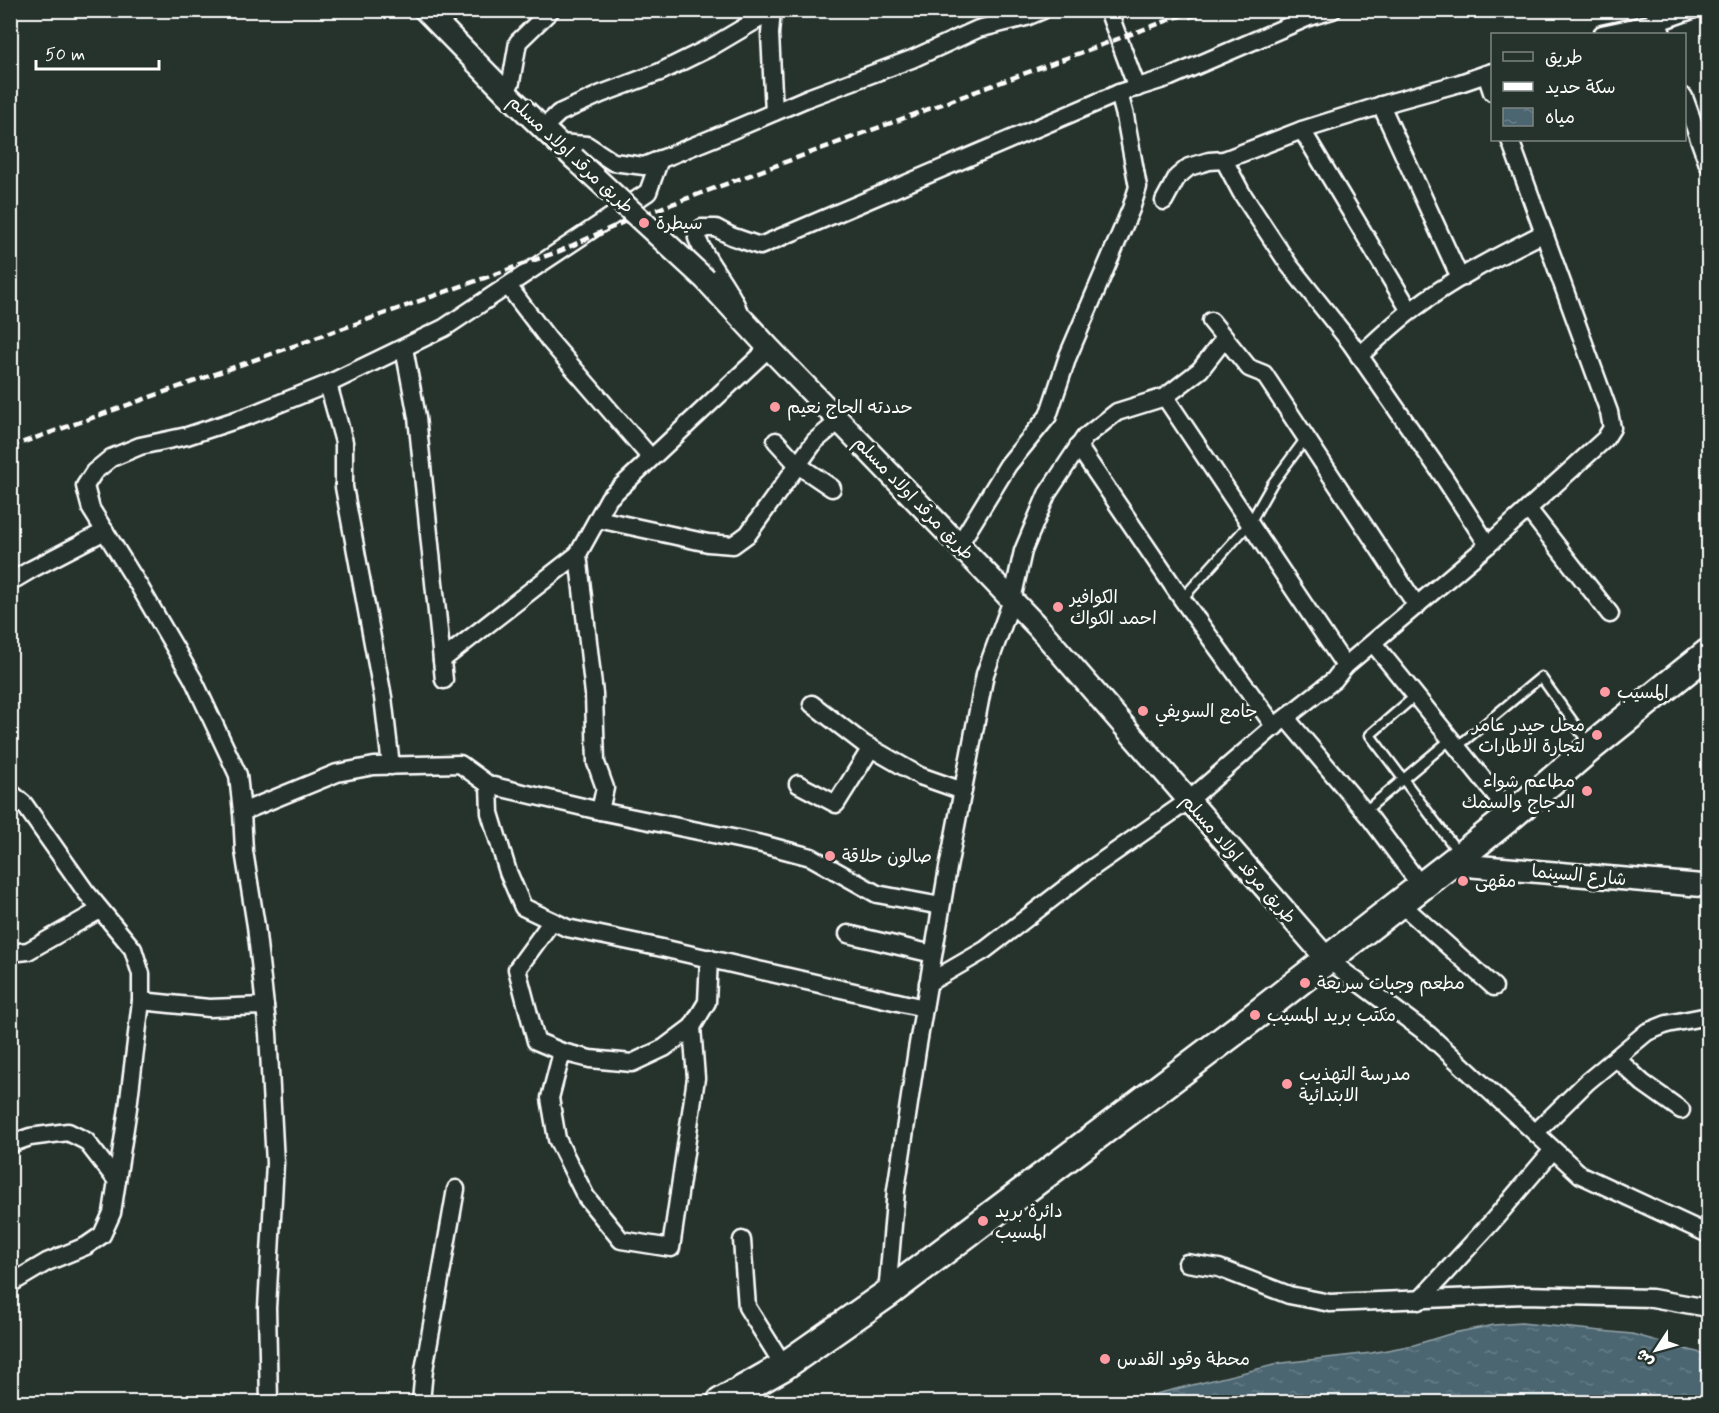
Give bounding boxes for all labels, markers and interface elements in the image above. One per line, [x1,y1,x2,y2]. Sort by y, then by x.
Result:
scale bar [36,33,159,71]
legend [1491,33,1686,141]
text: 50 m [45,43,85,67]
text: طريق [1545,46,1583,70]
text: سكة حديد [1545,76,1616,100]
street label: طريق مرقد اولاد مسلم [501,90,639,220]
text: مياه [1545,106,1575,130]
place label: سيطرة [656,212,703,236]
marker: سيطرة [637,216,651,230]
place label: حددته الحاج نعيم [787,396,913,421]
marker: حددته الحاج نعيم [768,400,782,414]
street label: طريق مرقد اولاد مسلم [847,431,979,567]
place label: الكوافير احمد الكواك [1068,586,1157,631]
marker: الكوافير احمد الكواك [1051,600,1065,614]
place label: المسيب [1617,681,1669,705]
marker: المسيب [1598,685,1612,699]
place label: جامع السويفي [1155,700,1258,727]
marker: جامع السويفي [1136,704,1150,718]
place label: محل حيدر عامر لتجارة الاطارات [1470,714,1585,759]
marker: محل حيدر عامر لتجارة الاطارات [1590,728,1604,742]
place label: مطاعم شواء الدجاج والسمك [1462,770,1575,815]
marker: مطاعم شواء الدجاج والسمك [1580,784,1594,798]
street label: طريق مرقد اولاد مسلم [1175,790,1301,930]
place label: صالون حلاقة [842,845,932,869]
marker: صالون حلاقة [823,849,837,863]
street label: شارع السينما [1530,860,1627,892]
place label: مقهى [1475,870,1516,894]
marker: مقهى [1456,874,1470,888]
place label: مطعم وجبات سريعة [1317,972,1465,997]
marker: مطعم وجبات سريعة [1298,976,1312,990]
place label: مكتب بريد المسيب [1267,1004,1396,1028]
marker: مكتب بريد المسيب [1248,1008,1262,1022]
place label: مدرسة التهذيب الابتدائية [1299,1063,1411,1108]
marker: مدرسة التهذيب الابتدائية [1280,1077,1294,1091]
place label: دائرة بريد المسيب [995,1200,1063,1245]
marker: دائرة بريد المسيب [976,1214,990,1228]
north arrow [1626,1320,1686,1380]
text: ش [1631,1345,1659,1371]
place label: محطة وقود القدس [1117,1348,1250,1372]
marker: محطة وقود القدس [1098,1352,1112,1366]

